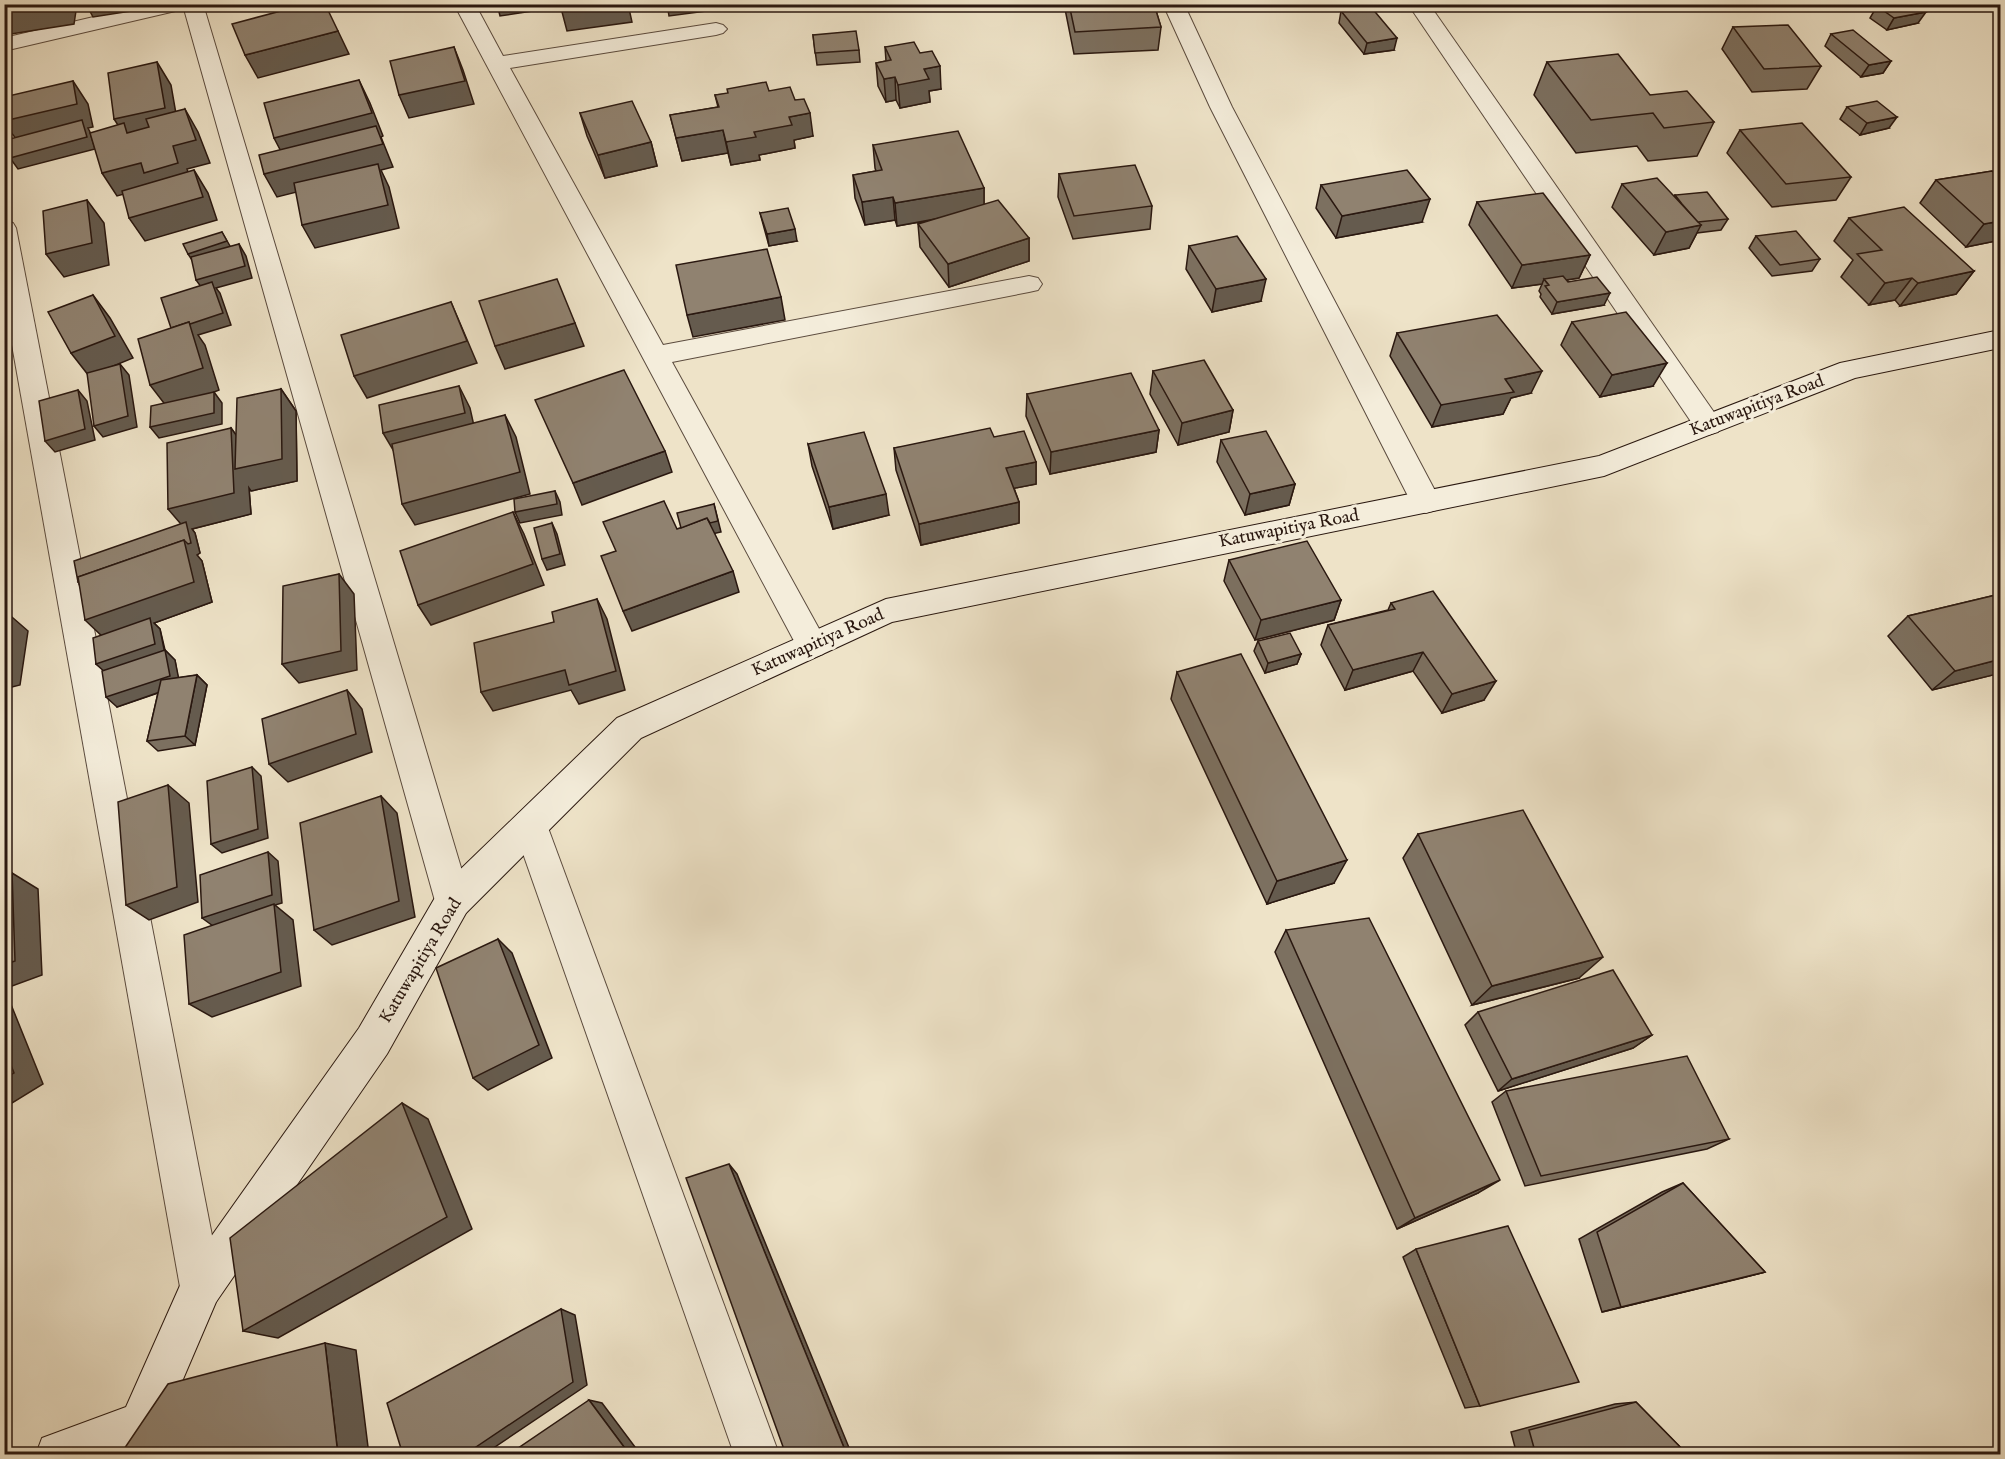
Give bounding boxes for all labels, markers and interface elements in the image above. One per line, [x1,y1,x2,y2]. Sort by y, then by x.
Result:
street label: Katuwapitiya Road [1686,370,1828,442]
street label: Katuwapitiya Road [1217,504,1361,554]
street label: Katuwapitiya Road [748,603,888,682]
street label: Katuwapitiya Road [374,894,468,1028]

